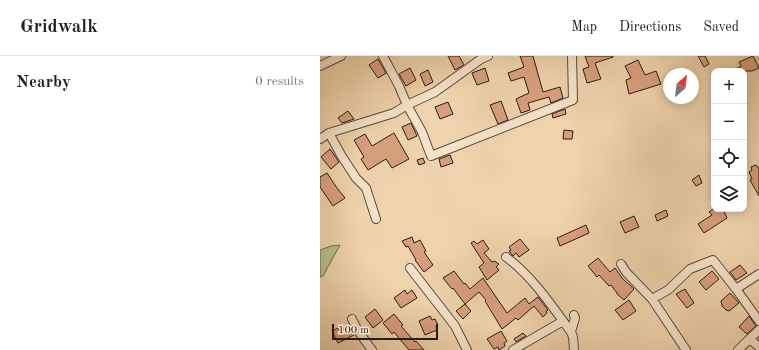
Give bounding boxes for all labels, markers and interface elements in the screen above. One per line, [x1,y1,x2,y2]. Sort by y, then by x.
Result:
text: Gridwalk [20,18,98,37]
text: Map [571,20,597,34]
text: Directions [619,20,681,34]
text: Saved [703,20,739,34]
north arrow [663,68,699,104]
map controls [711,68,747,212]
button: + [711,68,747,104]
text: Nearby [16,74,71,91]
text: 0 results [255,75,304,88]
button: − [711,104,747,140]
button: locate [711,140,747,176]
button: layers [711,176,747,212]
scale bar [332,322,438,341]
text: 100 m [338,325,369,336]

